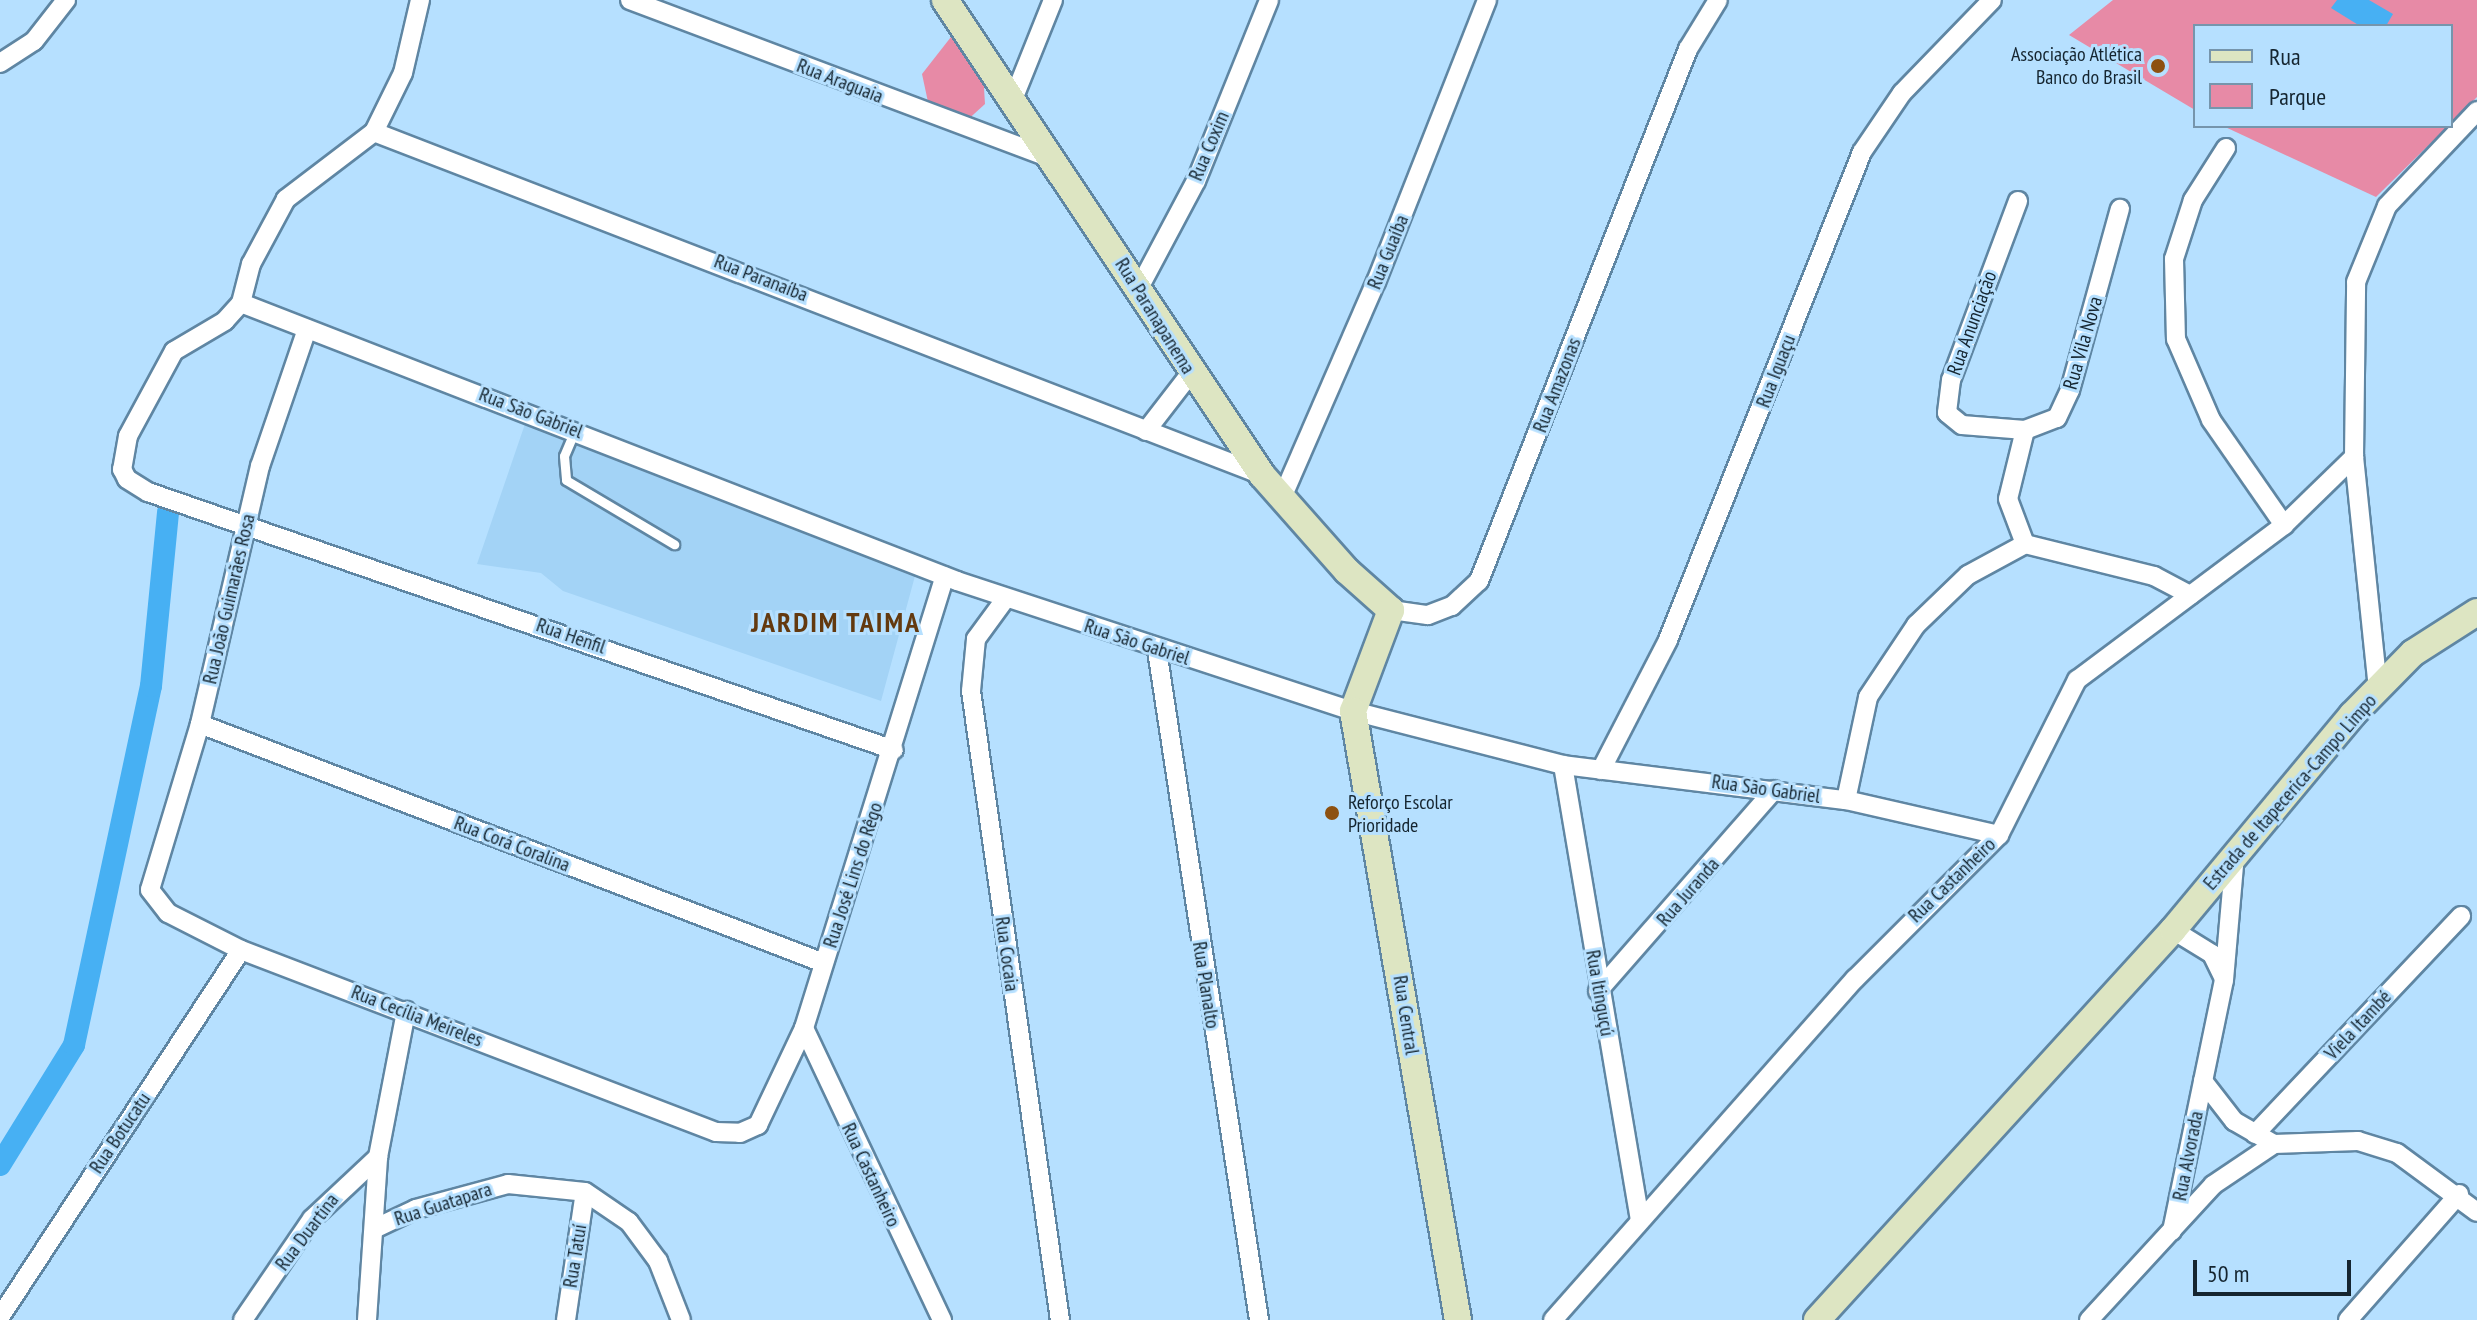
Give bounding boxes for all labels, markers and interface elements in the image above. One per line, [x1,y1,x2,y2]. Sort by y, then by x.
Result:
legend [2193,24,2453,128]
text: Rua [2269,41,2301,72]
place label: Associação Atlética Banco do Brasil [2010,42,2142,89]
street label: Rua Araguaia [793,53,887,109]
marker: Associação Atlética Banco do Brasil [2149,57,2167,75]
text: Parque [2269,81,2326,112]
street label: Rua Coxim [1184,108,1234,184]
street label: Rua Guaíba [1362,211,1414,293]
street label: Rua Paranaíba [711,249,811,307]
street label: Rua Paranapanema [1110,254,1200,378]
street label: Rua Anunciação [1942,267,2002,379]
street label: Rua Vila Nova [2058,294,2108,392]
street label: Rua Iguaçu [1751,331,1801,411]
street label: Rua Amazonas [1528,334,1586,436]
street label: Rua São Gabriel [476,382,586,444]
street label: Rua João Guimarães Rosa [198,512,260,686]
district label: JARDIM TAIMA [751,605,921,639]
street label: Rua Henfil [533,613,609,659]
street label: Rua São Gabriel [1081,614,1193,670]
street label: Estrada de Itapecerica-Campo Limpo [2198,689,2382,895]
street label: Rua São Gabriel [1710,770,1822,808]
place label: Reforço Escolar Prioridade [1348,790,1453,837]
street label: Rua José Lins do Rêgo [818,799,888,951]
marker: Reforço Escolar Prioridade [1323,804,1341,822]
street label: Rua Corá Coralina [451,811,573,877]
street label: Rua Castanheiro [1903,832,2001,928]
street label: Rua Juranda [1652,853,1724,931]
street label: Rua Cocaia [990,915,1024,993]
street label: Rua Planalto [1187,940,1225,1030]
street label: Rua Itinguçú [1581,948,1619,1038]
street label: Rua Central [1388,974,1424,1056]
street label: Rua Cecília Meireles [348,980,486,1052]
street label: Viela Itambé [2320,985,2396,1065]
street label: Rua Botucatu [84,1088,156,1178]
street label: Rua Alvorada [2168,1109,2208,1203]
street label: Rua Castanheiro [836,1119,906,1231]
street label: Rua Guatapara [391,1177,495,1231]
street label: Rua Duartina [270,1189,344,1275]
street label: Rua Tatuí [558,1222,592,1290]
scale bar [2197,1244,2355,1294]
text: 50 m [2207,1258,2249,1289]

